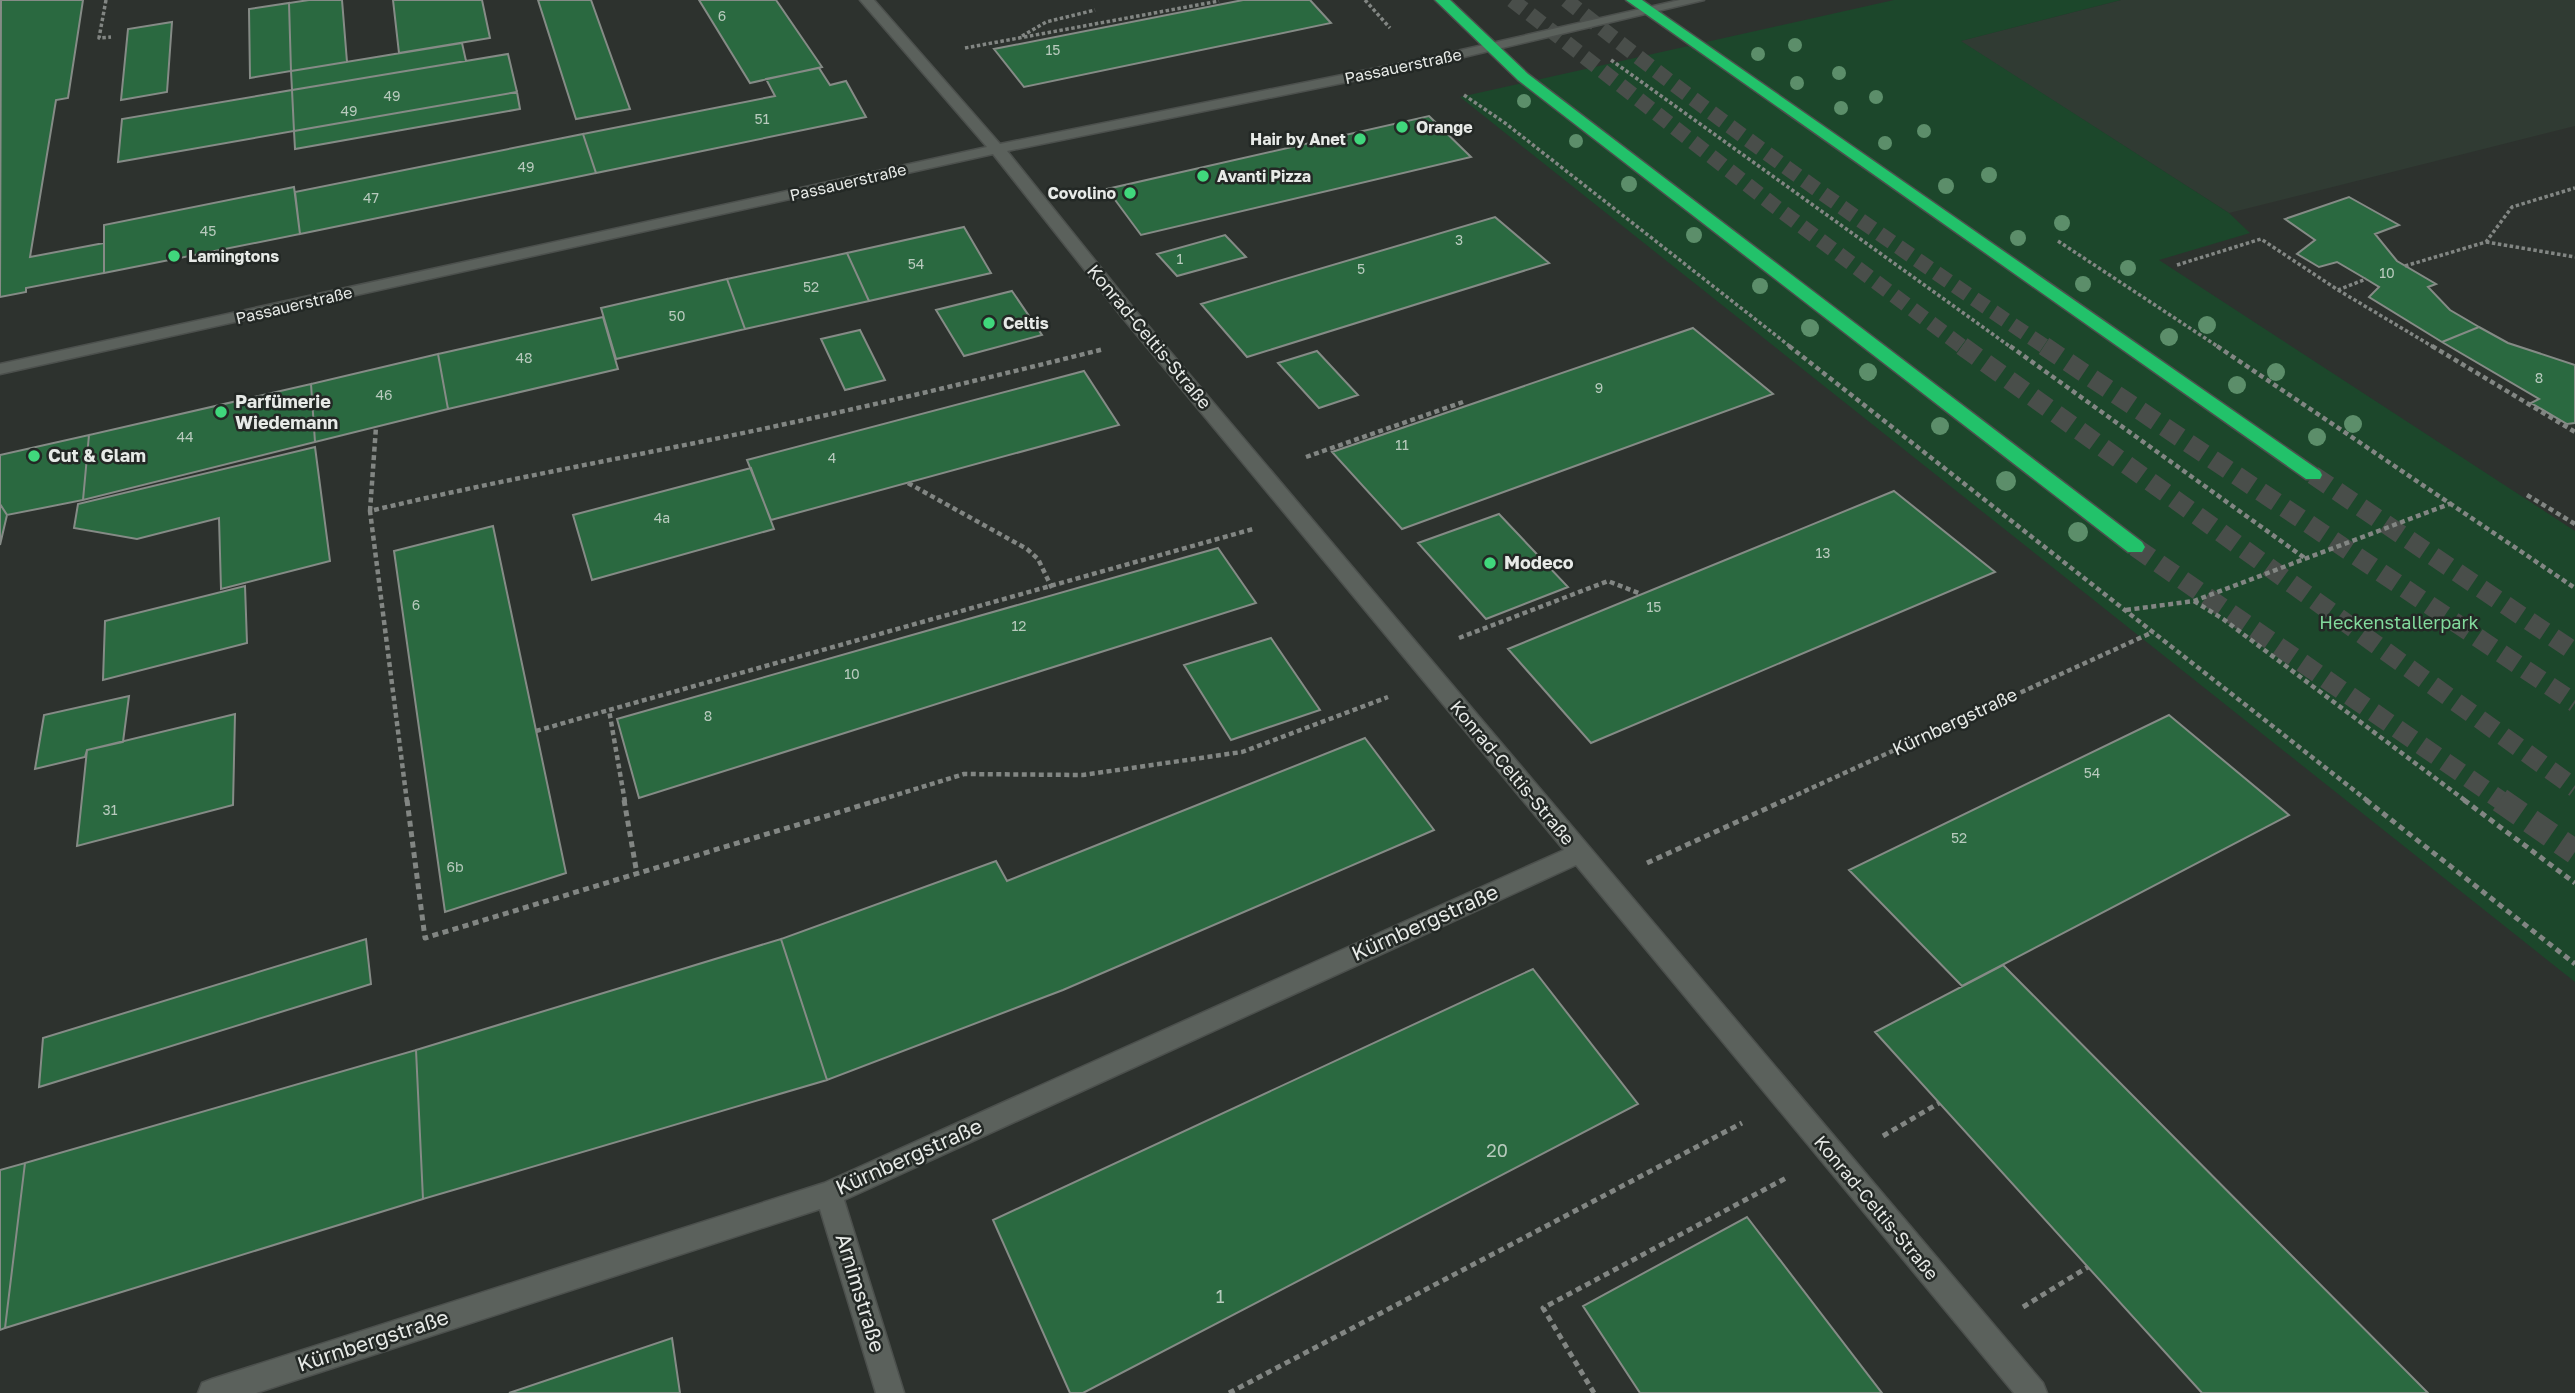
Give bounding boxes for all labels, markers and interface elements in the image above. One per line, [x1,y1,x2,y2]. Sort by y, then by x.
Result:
house number: 6 [718,7,726,24]
house number: 15 [1046,41,1060,58]
street label: Passauerstraße [1343,44,1463,88]
house number: 49 [383,87,401,104]
house number: 49 [340,102,358,119]
house number: 51 [755,110,770,127]
place label: Orange [1416,117,1473,137]
marker: Orange [1394,119,1410,135]
place label: Hair by Anet [1250,129,1346,149]
marker: Hair by Anet [1352,131,1368,147]
house number: 49 [517,158,535,175]
street label: Passauerstraße [788,159,908,205]
place label: Avanti Pizza [1217,166,1311,186]
marker: Avanti Pizza [1195,168,1211,184]
place label: Covolino [1047,183,1116,203]
marker: Covolino [1122,185,1138,201]
house number: 47 [363,189,379,206]
house number: 45 [200,222,216,239]
house number: 3 [1455,231,1463,248]
place label: Lamingtons [188,246,279,266]
marker: Lamingtons [166,248,182,264]
house number: 1 [1177,250,1184,267]
house number: 54 [908,255,924,272]
street label: Konrad-Celtis-Straße [1083,260,1217,413]
house number: 5 [1357,260,1365,277]
house number: 10 [2379,264,2395,281]
house number: 52 [803,278,819,295]
street label: Passauerstraße [234,282,354,328]
house number: 50 [669,307,685,324]
place label: Celtis [1003,313,1049,333]
marker: Celtis [981,315,997,331]
house number: 48 [515,349,533,366]
house number: 8 [2535,369,2543,386]
house number: 9 [1595,379,1603,396]
house number: 46 [375,386,393,403]
place label: Parfümerie Wiedemann [235,390,338,433]
marker: Parfümerie Wiedemann [213,404,229,420]
house number: 44 [176,428,194,445]
house number: 11 [1395,436,1409,453]
place label: Cut & Glam [48,444,146,466]
marker: Cut & Glam [26,448,42,464]
house number: 4 [828,449,836,466]
house number: 4a [654,509,670,526]
house number: 13 [1816,544,1830,561]
place label: Modeco [1504,551,1574,573]
marker: Modeco [1482,555,1498,571]
house number: 6 [412,596,420,613]
house number: 15 [1647,598,1661,615]
park label: Heckenstallerpark [2319,611,2479,633]
house number: 12 [1012,617,1026,634]
house number: 10 [844,665,860,682]
street label: Kürnbergstraße [1889,683,2020,760]
street label: Konrad-Celtis-Straße [1446,696,1580,849]
house number: 8 [704,707,712,724]
house number: 54 [2084,764,2100,781]
house number: 31 [103,801,118,818]
house number: 52 [1951,829,1967,846]
house number: 6b [446,858,464,875]
street label: Kürnbergstraße [1347,878,1502,966]
street label: Kürnbergstraße [831,1112,986,1200]
street label: Konrad-Celtis-Straße [1810,1131,1944,1284]
house number: 20 [1486,1139,1508,1161]
street label: Arnimstraße [831,1230,891,1355]
house number: 1 [1216,1285,1225,1307]
street label: Kürnbergstraße [294,1303,452,1377]

